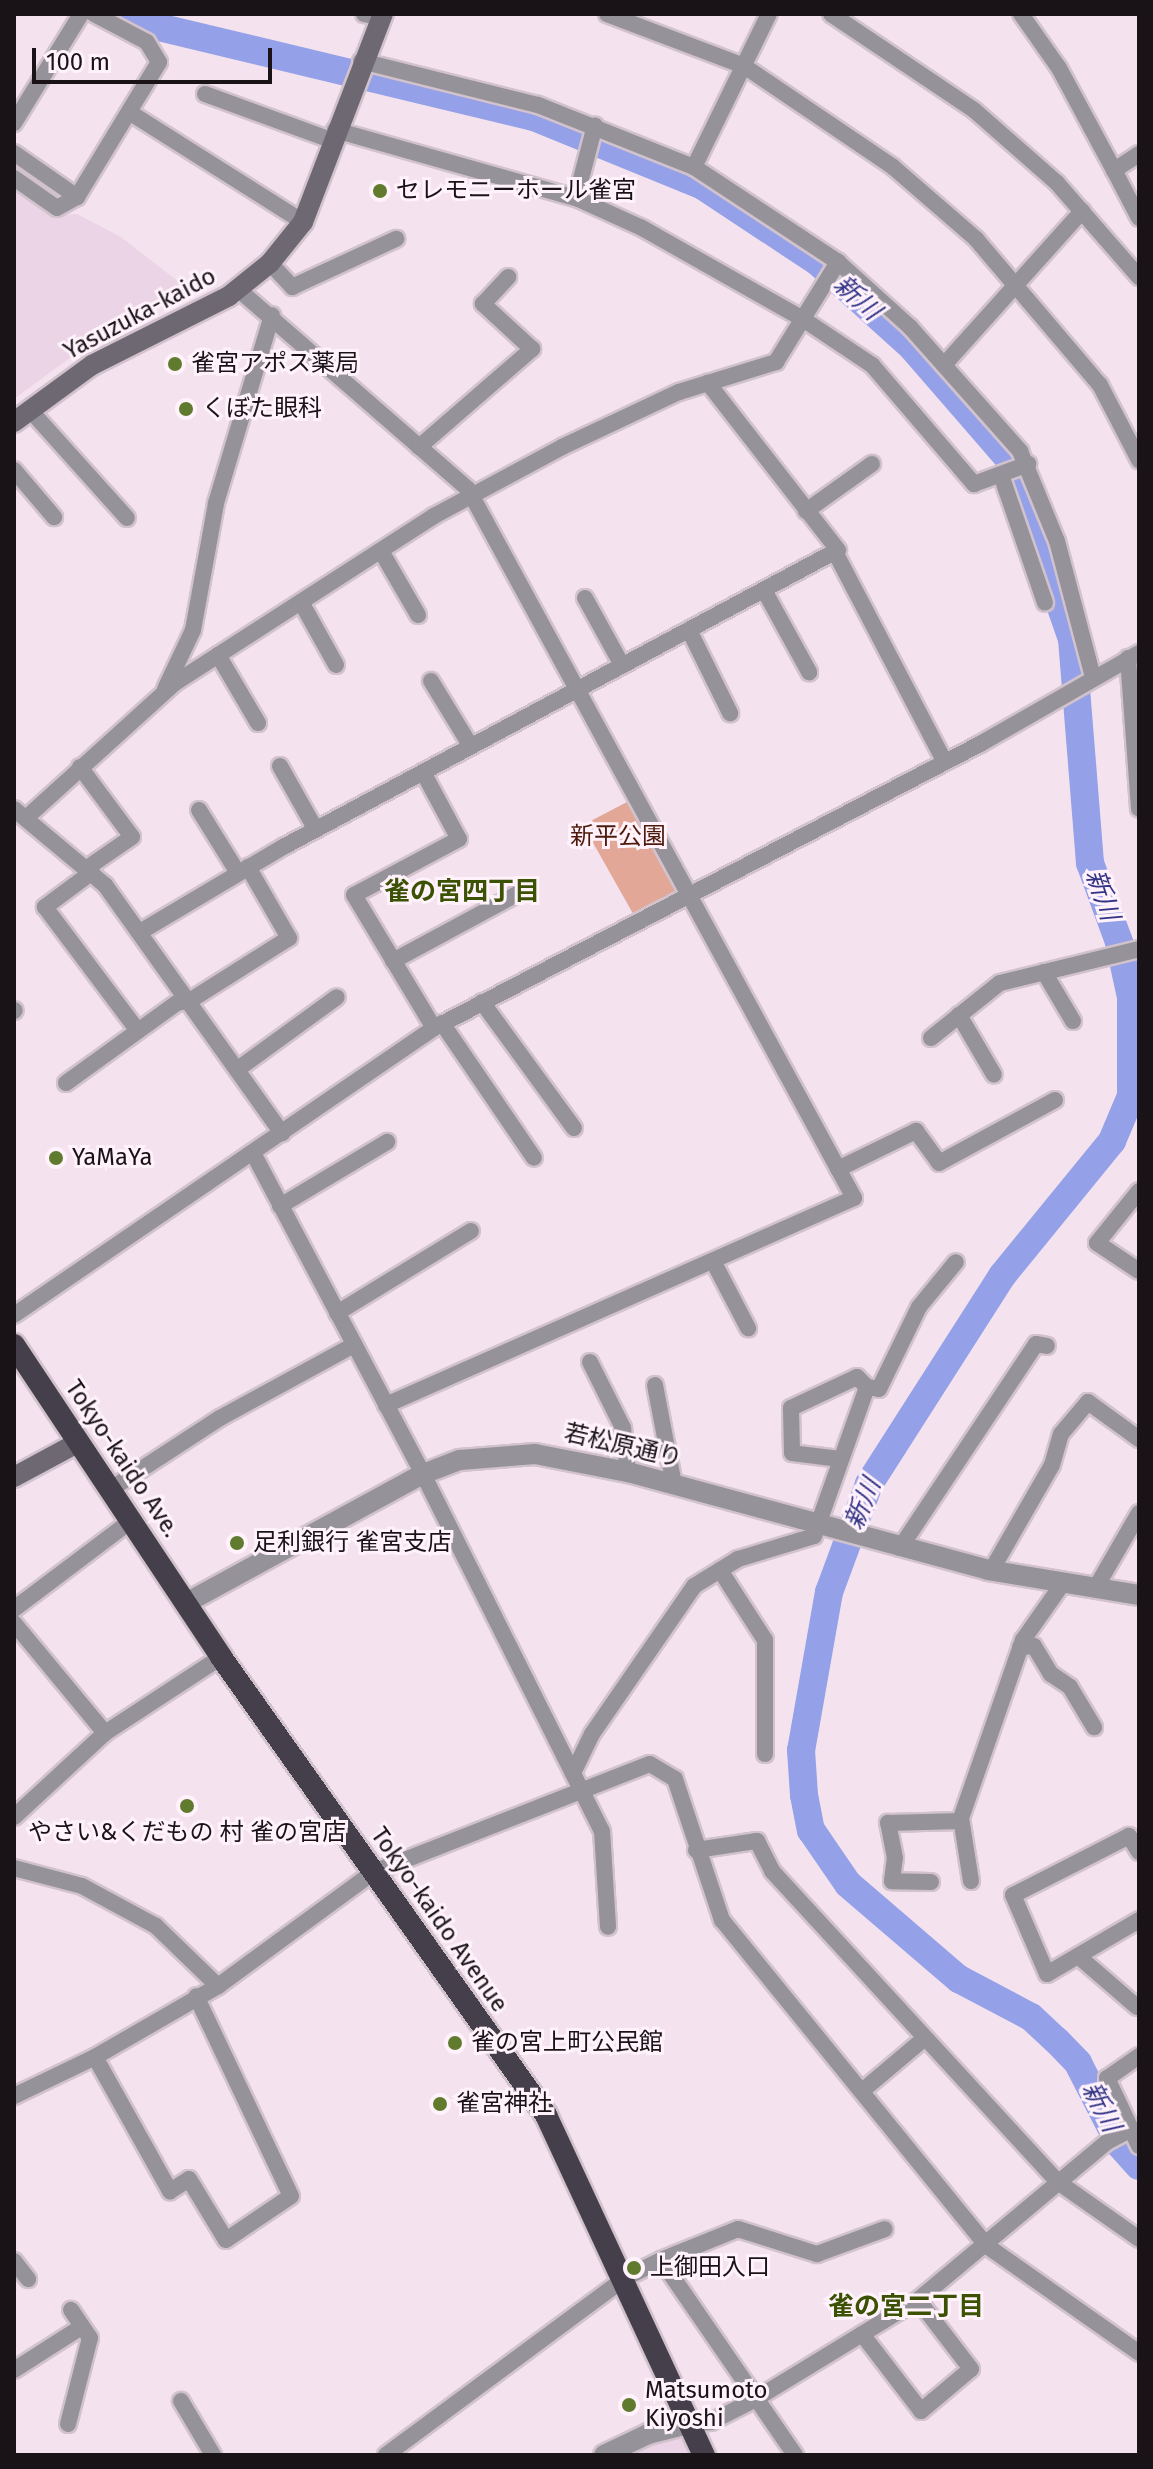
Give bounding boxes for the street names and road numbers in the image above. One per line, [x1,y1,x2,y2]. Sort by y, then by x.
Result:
street label: Yasuzuka-kaido [59,262,221,366]
street label: Tokyo-kaido Ave. [59,1375,185,1543]
street label: 若松原通り [561,1418,685,1474]
street label: Tokyo-kaido Avenue [364,1822,514,2018]

